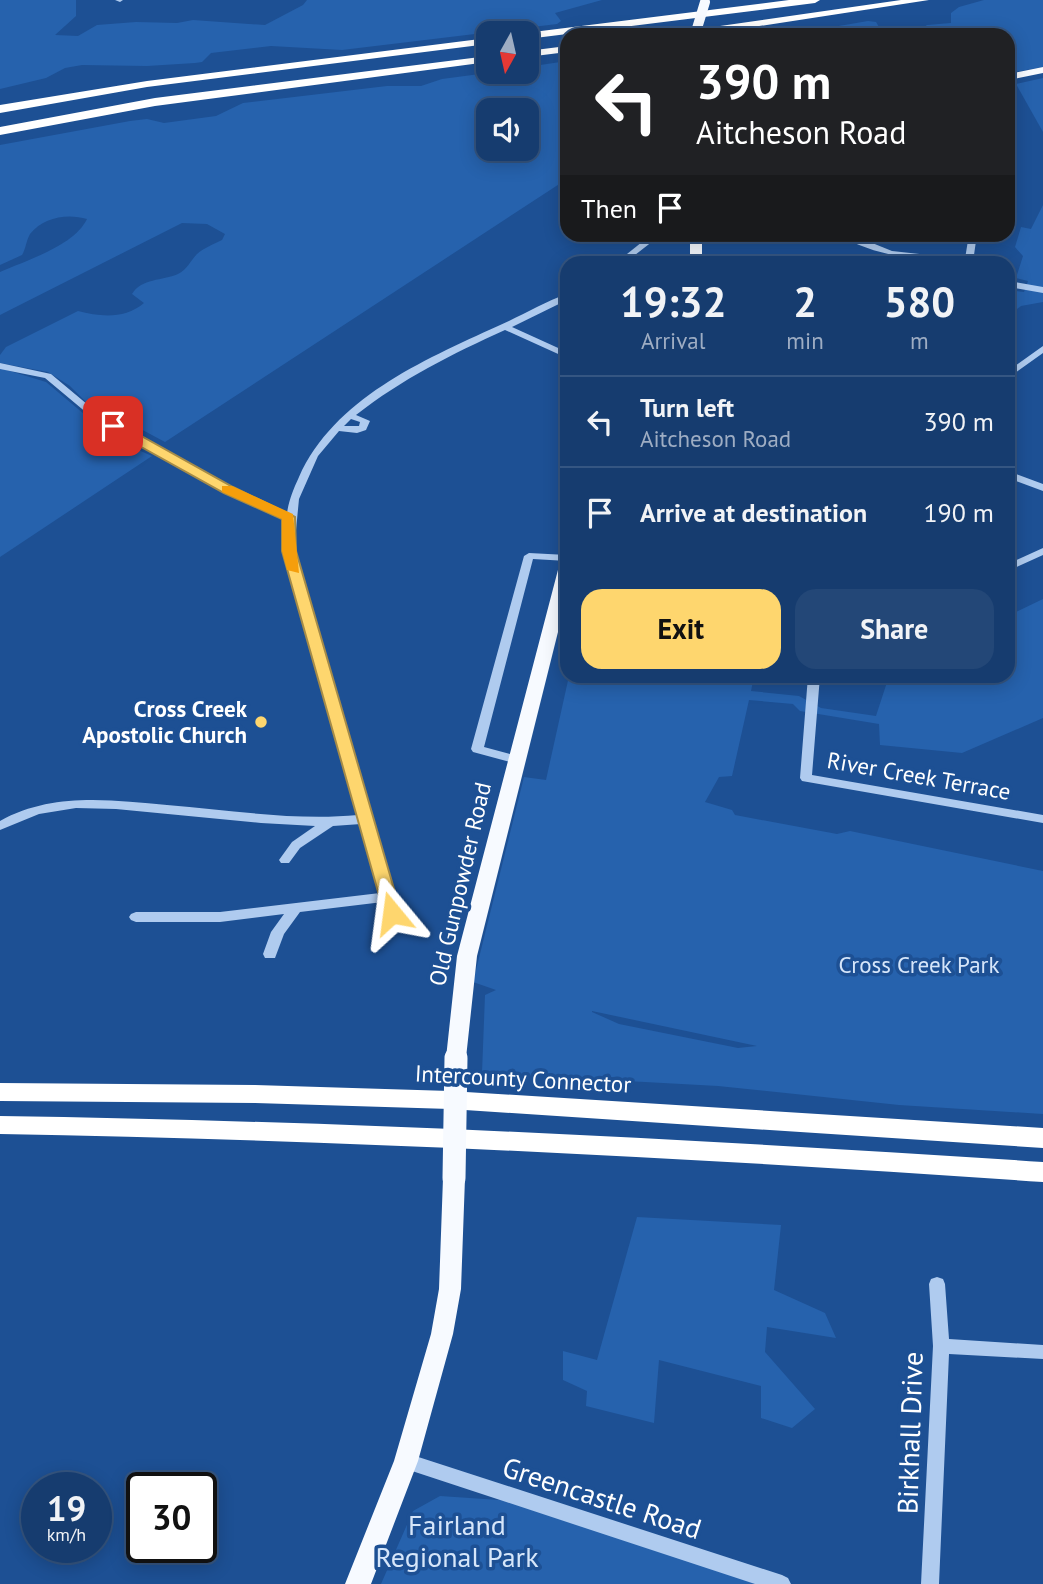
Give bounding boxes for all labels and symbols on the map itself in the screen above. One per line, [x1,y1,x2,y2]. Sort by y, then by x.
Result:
north arrow [476,21,539,84]
pin [83,396,143,456]
place label: Cross Creek Apostolic Church [82,694,248,749]
marker: Cross Creek Apostolic Church [253,714,269,730]
street label: River Creek Terrace [825,745,1013,806]
street label: Old Gunpowder Road [422,779,497,989]
position arrow [355,876,429,950]
park label: Cross Creek Park [839,950,999,979]
street label: Intercounty Connector [414,1058,632,1099]
street label: Birkhall Drive [888,1351,931,1515]
street label: Greencastle Road [498,1448,706,1547]
speed limit sign: 30 [126,1472,217,1563]
park label: Fairland Regional Park [375,1506,539,1575]

